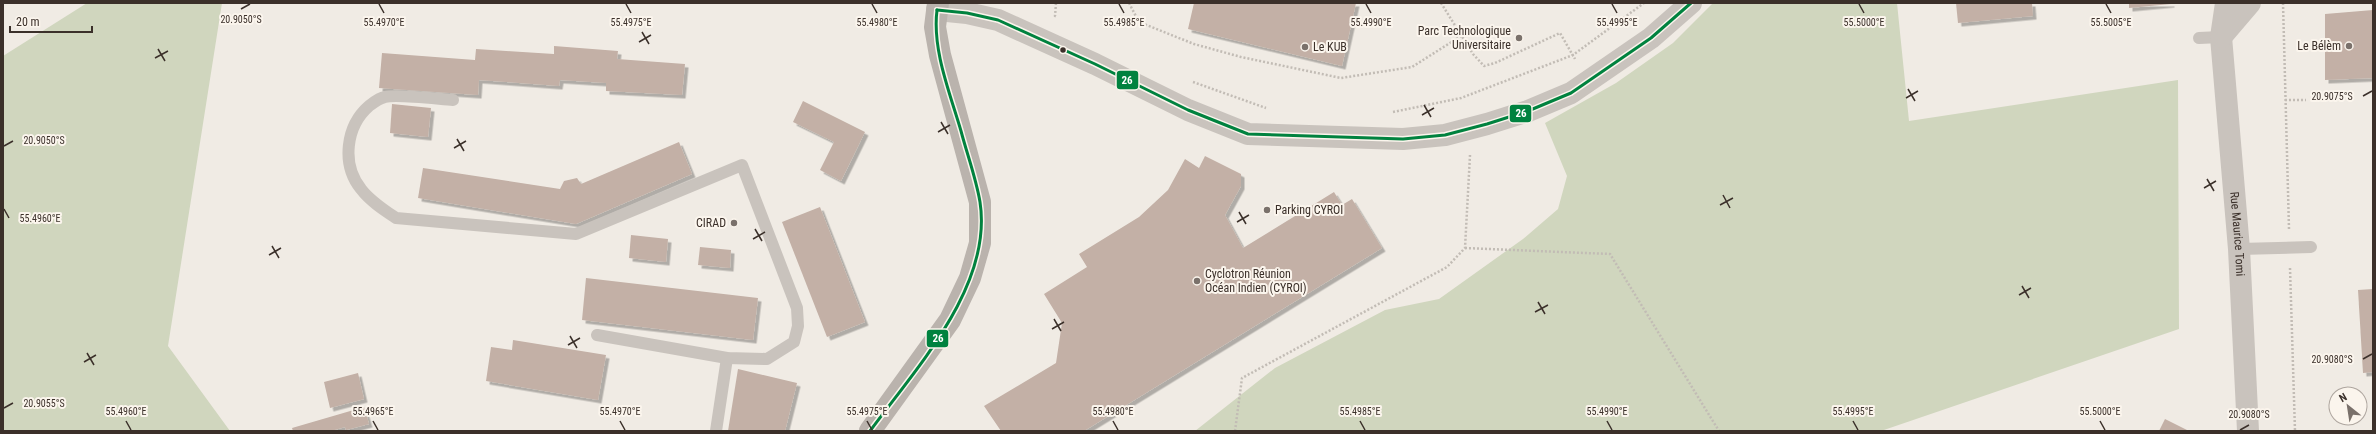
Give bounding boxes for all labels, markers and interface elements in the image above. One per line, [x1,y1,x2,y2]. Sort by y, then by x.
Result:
scale bar [10,8,92,34]
text: 20.9050°S [220,14,262,25]
text: 20 m [16,15,40,29]
text: 55.4970°E [364,17,405,28]
text: 55.4975°E [611,17,652,28]
text: 55.4980°E [857,17,898,28]
text: 55.4985°E [1104,17,1145,28]
text: 55.4990°E [1351,17,1392,28]
text: 55.4995°E [1597,17,1638,28]
text: 55.5000°E [1844,17,1885,28]
text: 55.5005°E [2091,17,2132,28]
place label: Parc Technologique Universitaire [1418,24,1511,52]
marker: Parc Technologique Universitaire [1514,33,1524,43]
place label: Le Bélèm [2297,39,2341,53]
place label: Le KUB [1313,40,1347,54]
marker: Le Bélèm [2344,41,2354,51]
marker: Le KUB [1300,42,1310,52]
unlabelled marker [1058,45,1068,55]
line badge: 26 [1116,70,1139,90]
text: 26 [1121,74,1133,87]
text: 20.9075°S [2311,91,2353,102]
line badge: 26 [1509,104,1532,123]
text: 26 [1515,107,1527,120]
text: 20.9050°S [23,135,65,146]
street label: Rue Maurice Tomi [2227,191,2247,277]
place label: Parking CYROI [1275,203,1343,217]
marker: Parking CYROI [1262,205,1272,215]
text: 55.4960°E [20,213,61,224]
place label: CIRAD [696,216,726,230]
marker: CIRAD [729,218,739,228]
place label: Cyclotron Réunion Océan Indien (CYROI) [1205,267,1307,295]
marker: Cyclotron Réunion Océan Indien (CYROI) [1192,276,1202,286]
line badge: 26 [926,329,949,348]
text: 26 [932,332,944,345]
text: 20.9080°S [2311,354,2353,365]
north arrow [2328,386,2368,426]
text: N [2337,390,2350,405]
text: 20.9055°S [23,398,65,409]
text: 55.4960°E [106,406,147,417]
text: 55.4965°E [353,406,394,417]
text: 55.4970°E [600,406,641,417]
text: 55.4975°E [847,406,888,417]
text: 55.4980°E [1093,406,1134,417]
text: 55.4985°E [1340,406,1381,417]
text: 55.4990°E [1587,406,1628,417]
text: 55.4995°E [1833,406,1874,417]
text: 55.5000°E [2080,406,2121,417]
text: 20.9080°S [2228,409,2270,420]

